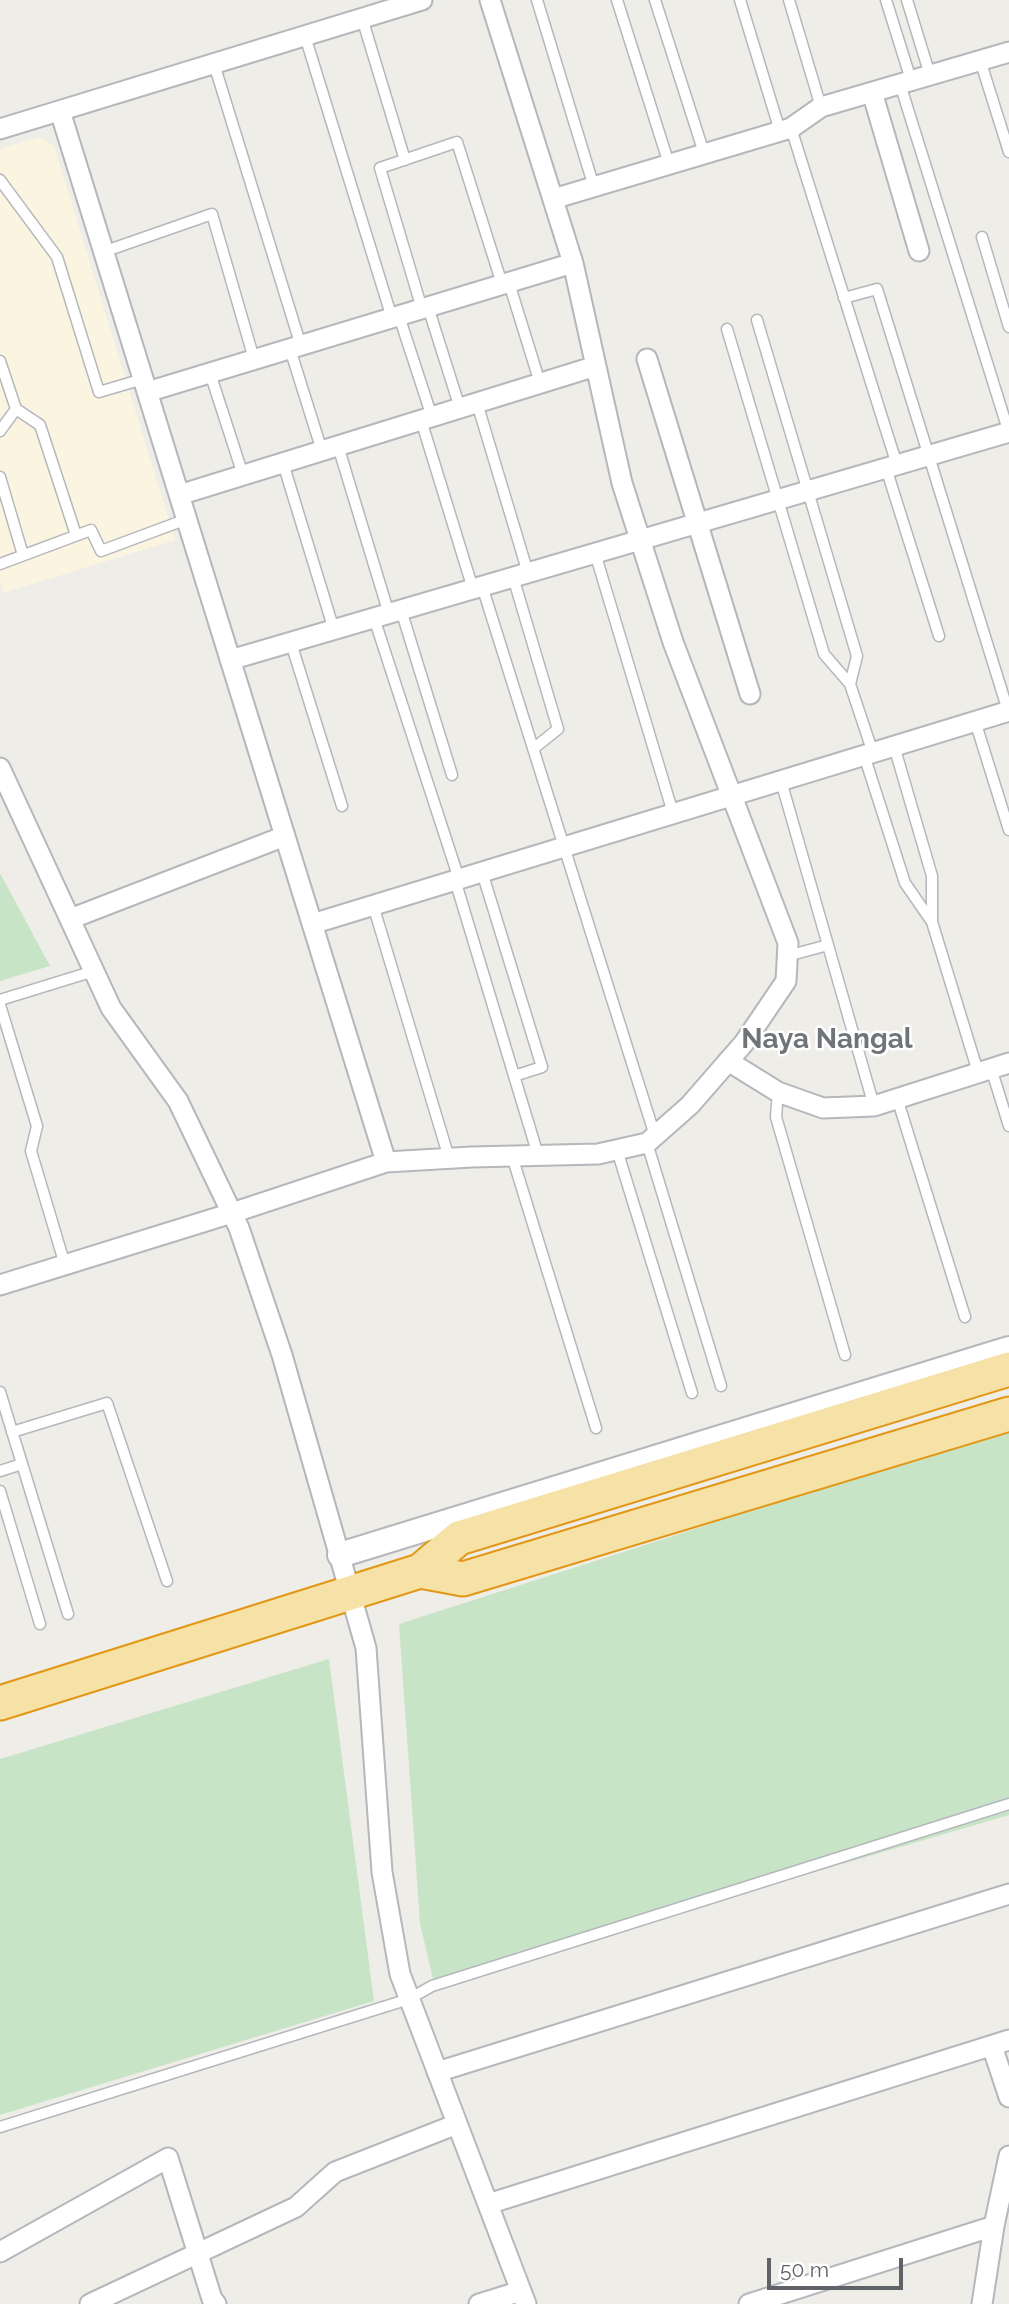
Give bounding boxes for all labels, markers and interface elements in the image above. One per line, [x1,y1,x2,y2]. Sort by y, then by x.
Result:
district label: Naya Nangal [741,1023,913,1057]
scale bar [771,2244,908,2288]
text: 50 m [780,2257,829,2282]

